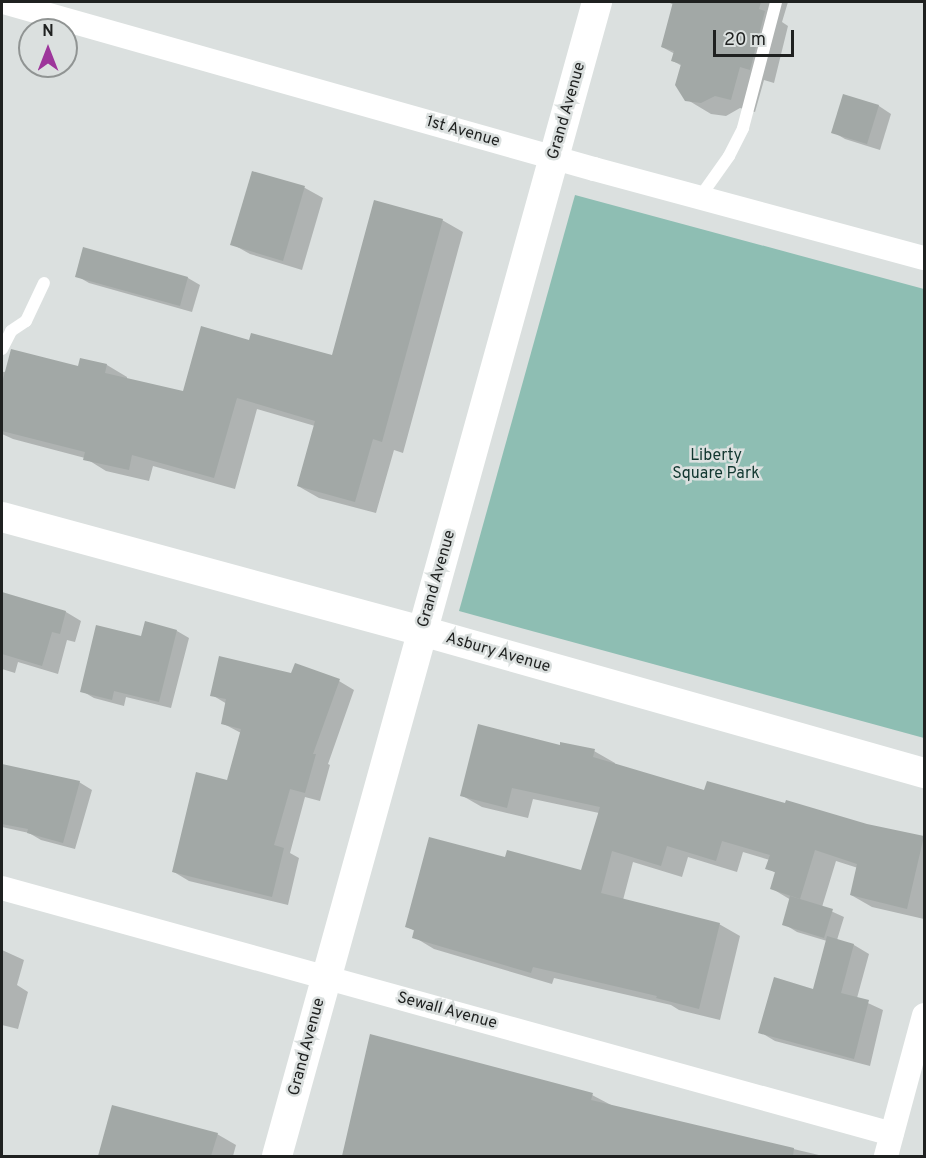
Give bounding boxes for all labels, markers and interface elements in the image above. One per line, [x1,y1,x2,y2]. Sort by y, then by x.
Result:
north arrow [18,18,78,78]
scale bar [716,18,797,56]
text: N [42,22,54,42]
text: 20 m [724,29,766,52]
street label: Grand Avenue [544,60,590,162]
street label: 1st Avenue [424,112,502,152]
park label: Liberty Square Park [672,446,760,484]
street label: Grand Avenue [414,528,460,630]
street label: Asbury Avenue [443,629,553,677]
street label: Sewall Avenue [395,988,499,1034]
street label: Grand Avenue [285,996,329,1098]

